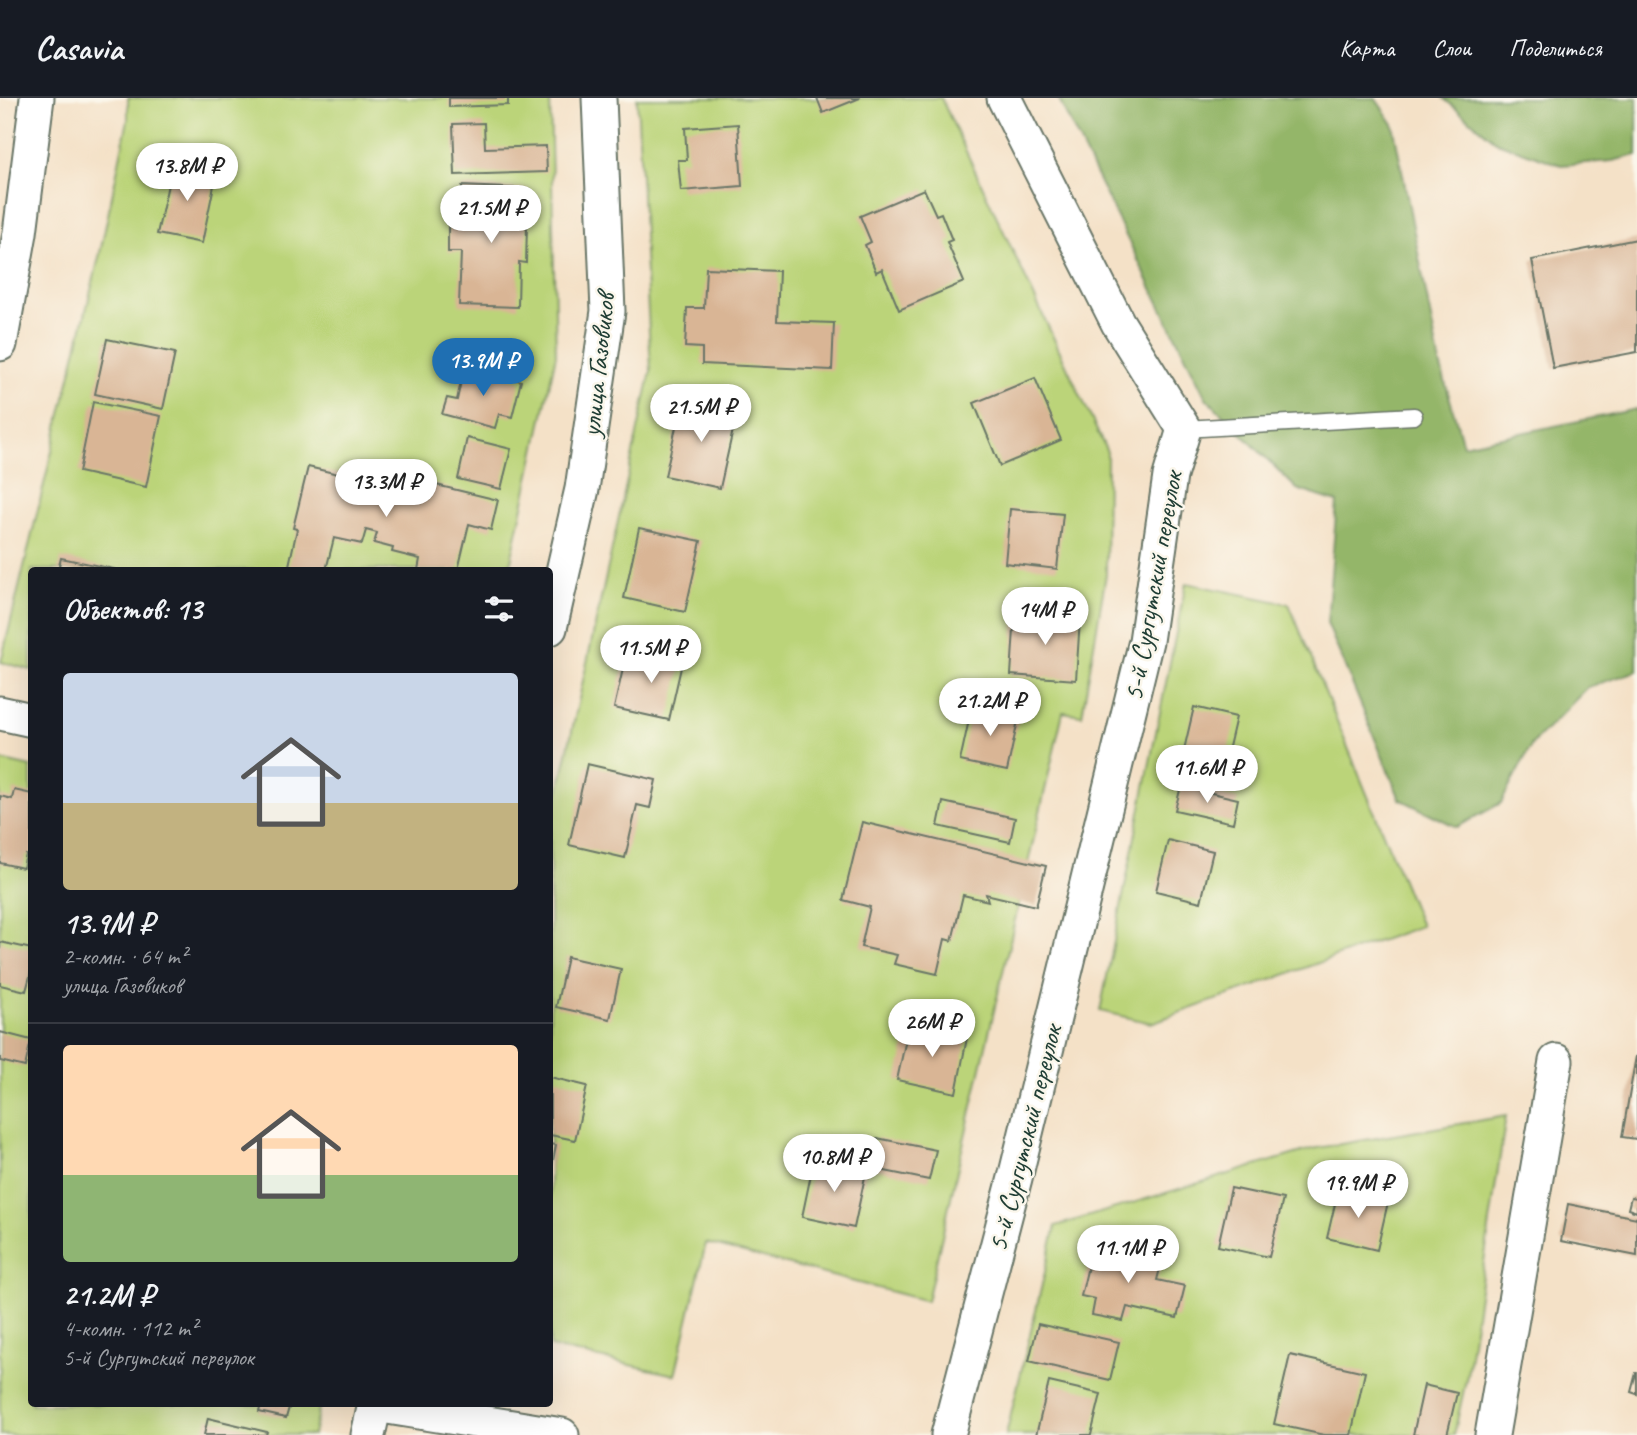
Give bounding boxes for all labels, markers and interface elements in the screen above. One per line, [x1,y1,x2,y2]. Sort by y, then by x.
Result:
text: Casavia [35,27,123,69]
text: Карта [1340,33,1394,63]
text: Слои [1432,33,1471,63]
text: Поделиться [1509,33,1602,63]
pin: 13.8M ₽ [122,144,252,203]
text: 13.8M ₽ [152,151,222,180]
pin: 21.5M ₽ [426,186,556,245]
text: 21.5M ₽ [456,193,526,222]
street label: улица Газовиков [572,286,623,441]
pin: 13.9M ₽ [418,338,548,398]
text: 13.9M ₽ [448,346,518,375]
pin: 21.5M ₽ [636,384,766,444]
text: 21.5M ₽ [666,392,736,421]
pin: 13.3M ₽ [321,460,451,519]
street label: 5-й Сургутский переулок [1115,466,1190,703]
text: 13.3M ₽ [351,467,421,496]
pin: 14M ₽ [996,588,1094,647]
text: Объектов: 13 [63,590,202,628]
icon: filters [480,590,518,628]
text: 14M ₽ [1018,595,1072,624]
pin: 11.5M ₽ [586,626,716,685]
text: 11.5M ₽ [616,633,686,662]
pin: 21.2M ₽ [925,678,1055,738]
text: 21.2M ₽ [955,686,1025,715]
icon: home [228,719,354,845]
pin: 11.6M ₽ [1142,746,1272,805]
text: 11.6M ₽ [1172,753,1242,782]
text: 13.9M ₽ [63,904,154,942]
text: 2-комн. · 64 m² [63,942,187,971]
text: улица Газовиков [63,971,182,1000]
pin: 26M ₽ [883,1000,981,1059]
text: 26M ₽ [904,1007,960,1036]
street label: 5-й Сургутский переулок [979,1019,1070,1255]
icon: home [228,1091,354,1217]
pin: 10.8M ₽ [769,1134,899,1194]
text: 10.8M ₽ [799,1142,869,1171]
pin: 19.9M ₽ [1293,1160,1423,1220]
text: 19.9M ₽ [1323,1168,1393,1197]
pin: 11.1M ₽ [1063,1226,1193,1285]
text: 11.1M ₽ [1093,1233,1163,1262]
text: 21.2M ₽ [63,1276,154,1314]
text: 4-комн. · 112 m² [63,1314,197,1343]
text: 5-й Сургутский переулок [63,1343,254,1372]

